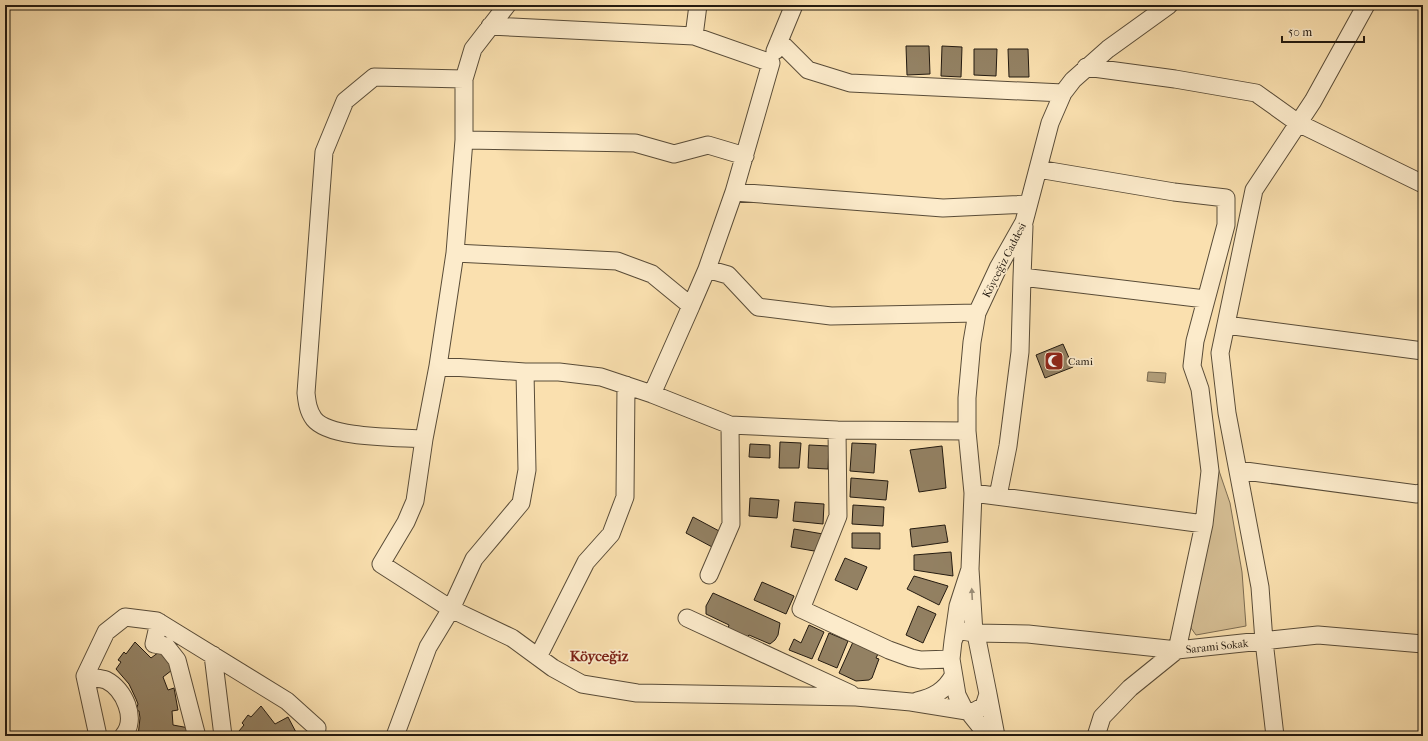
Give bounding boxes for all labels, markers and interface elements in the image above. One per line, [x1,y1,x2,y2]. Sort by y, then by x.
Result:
scale bar [1282,18,1364,44]
text: 50 m [1288,25,1312,39]
street label: Köyceğiz Caddesi [980,220,1029,300]
mosque icon: Cami [1043,350,1065,372]
place label: Cami [1068,355,1094,368]
one-way arrow [969,587,975,600]
street label: Sarami Sokak [1185,637,1249,656]
district label: Köyceğiz [570,647,629,665]

